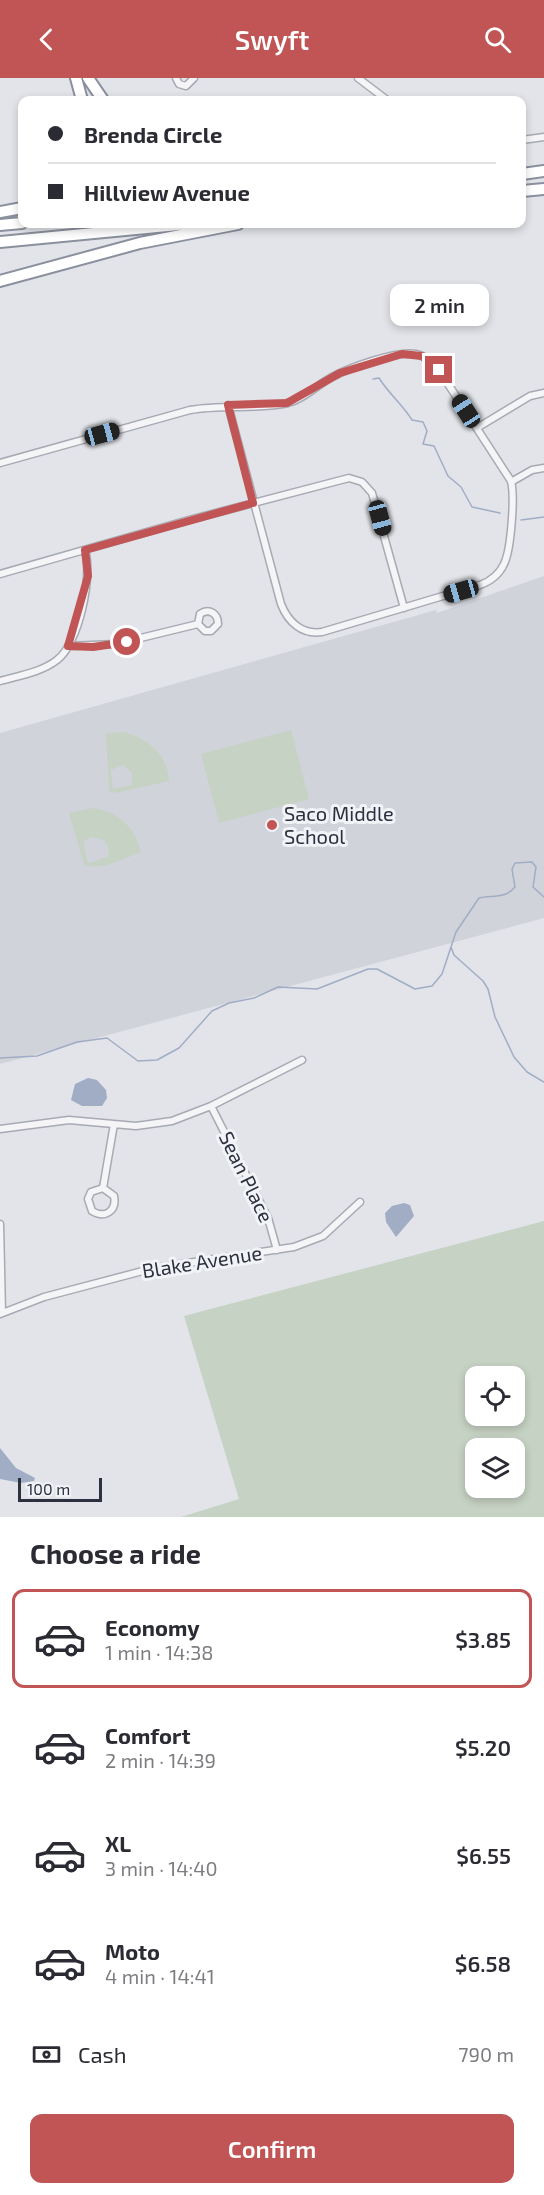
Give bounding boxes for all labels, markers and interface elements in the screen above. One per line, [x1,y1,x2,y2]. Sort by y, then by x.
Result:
icon: back [30,23,63,56]
text: Swyft [235,23,309,55]
icon: search [481,23,514,56]
text: Brenda Circle [84,121,222,147]
text: Hillview Avenue [84,179,250,205]
callout: 2 min [390,283,488,325]
text: 2 min [414,293,465,317]
route end [425,356,452,383]
car [449,391,483,431]
car [82,421,122,447]
car [367,498,393,538]
car [441,577,481,605]
route start [113,628,140,655]
place label: Saco Middle School [284,801,394,848]
marker: Saco Middle School [265,818,279,832]
street label: Sean Place [215,1127,279,1226]
street label: Blake Avenue [140,1240,263,1282]
map controls [465,1366,525,1498]
button: locate [465,1366,525,1426]
button: layers [465,1438,525,1498]
scale bar [18,1475,102,1502]
text: 100 m [27,1479,70,1498]
text: Choose a ride [30,1537,201,1569]
icon: car [33,1612,87,1666]
text: Economy [105,1614,200,1640]
text: $3.85 [455,1626,511,1652]
text: 1 min · 14:38 [105,1640,213,1664]
icon: car [33,1720,87,1774]
text: Comfort [105,1722,190,1748]
text: $5.20 [455,1734,511,1760]
text: 2 min · 14:39 [105,1748,216,1772]
icon: car [33,1828,87,1882]
text: XL [105,1830,131,1856]
text: $6.55 [456,1842,511,1868]
text: 3 min · 14:40 [105,1856,218,1880]
icon: car [33,1936,87,1990]
text: Moto [105,1938,160,1964]
text: $6.58 [455,1950,511,1976]
text: 4 min · 14:41 [105,1964,215,1988]
icon: cash [30,2038,63,2071]
text: Cash [78,2041,127,2067]
text: 790 m [458,2042,514,2066]
button: Confirm [30,2114,514,2183]

